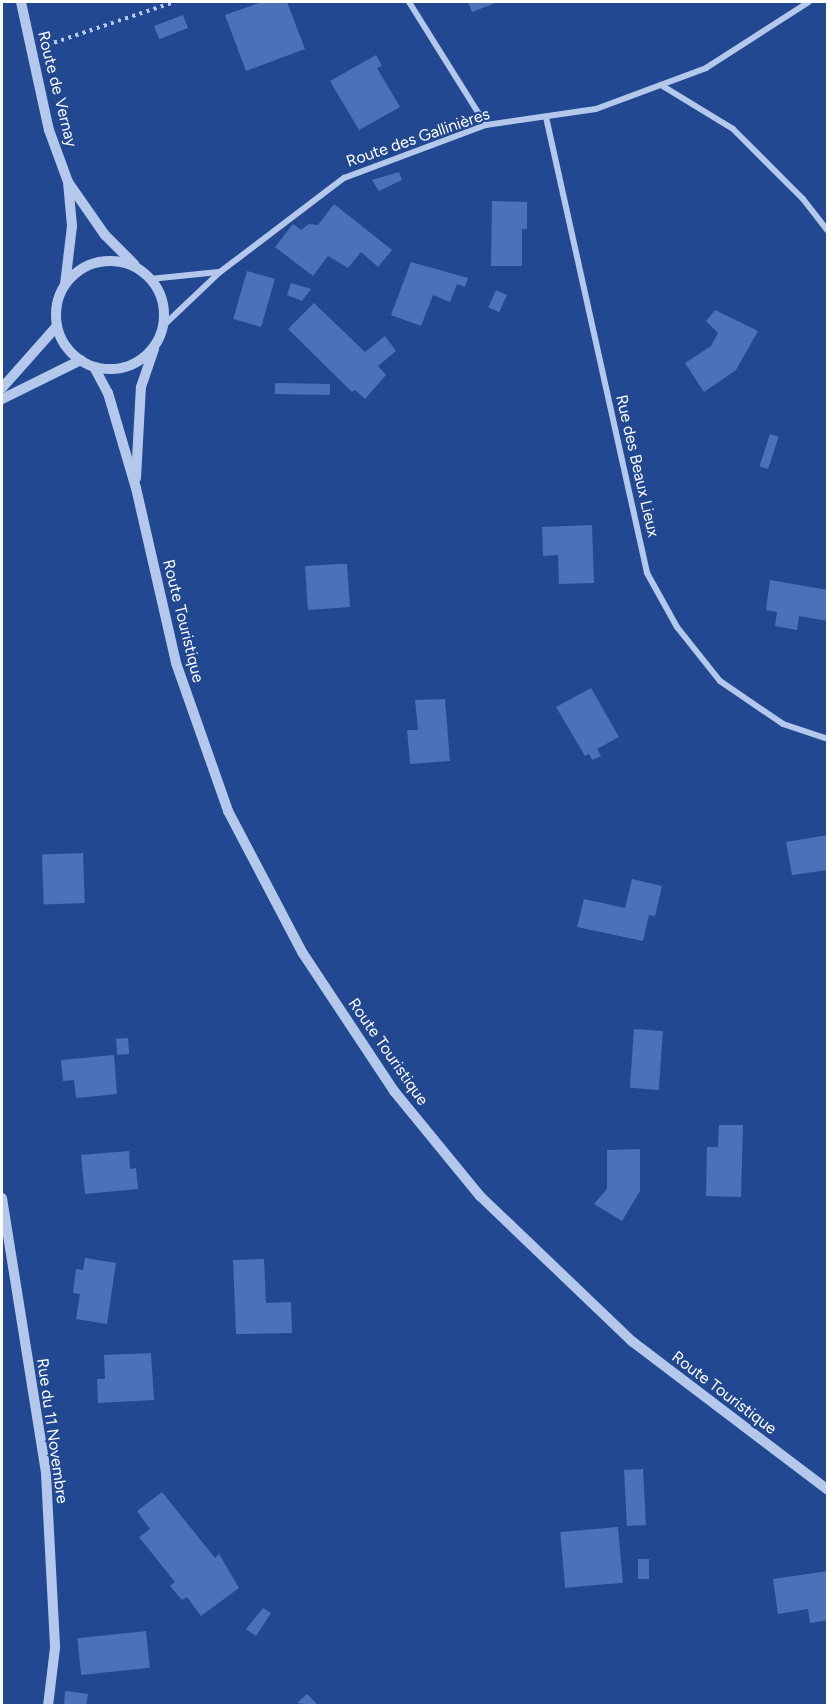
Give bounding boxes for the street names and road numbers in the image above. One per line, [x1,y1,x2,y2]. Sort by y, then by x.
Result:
street label: Route de Vernay [33,29,81,149]
street label: Route des Gallinières [344,104,492,172]
street label: Rue des Beaux Lieux [611,393,663,539]
street label: Route Touristique [158,557,208,685]
street label: Route Touristique [344,995,432,1109]
street label: Route Touristique [668,1347,780,1439]
street label: Rue du 11 Novembre [32,1357,72,1505]

